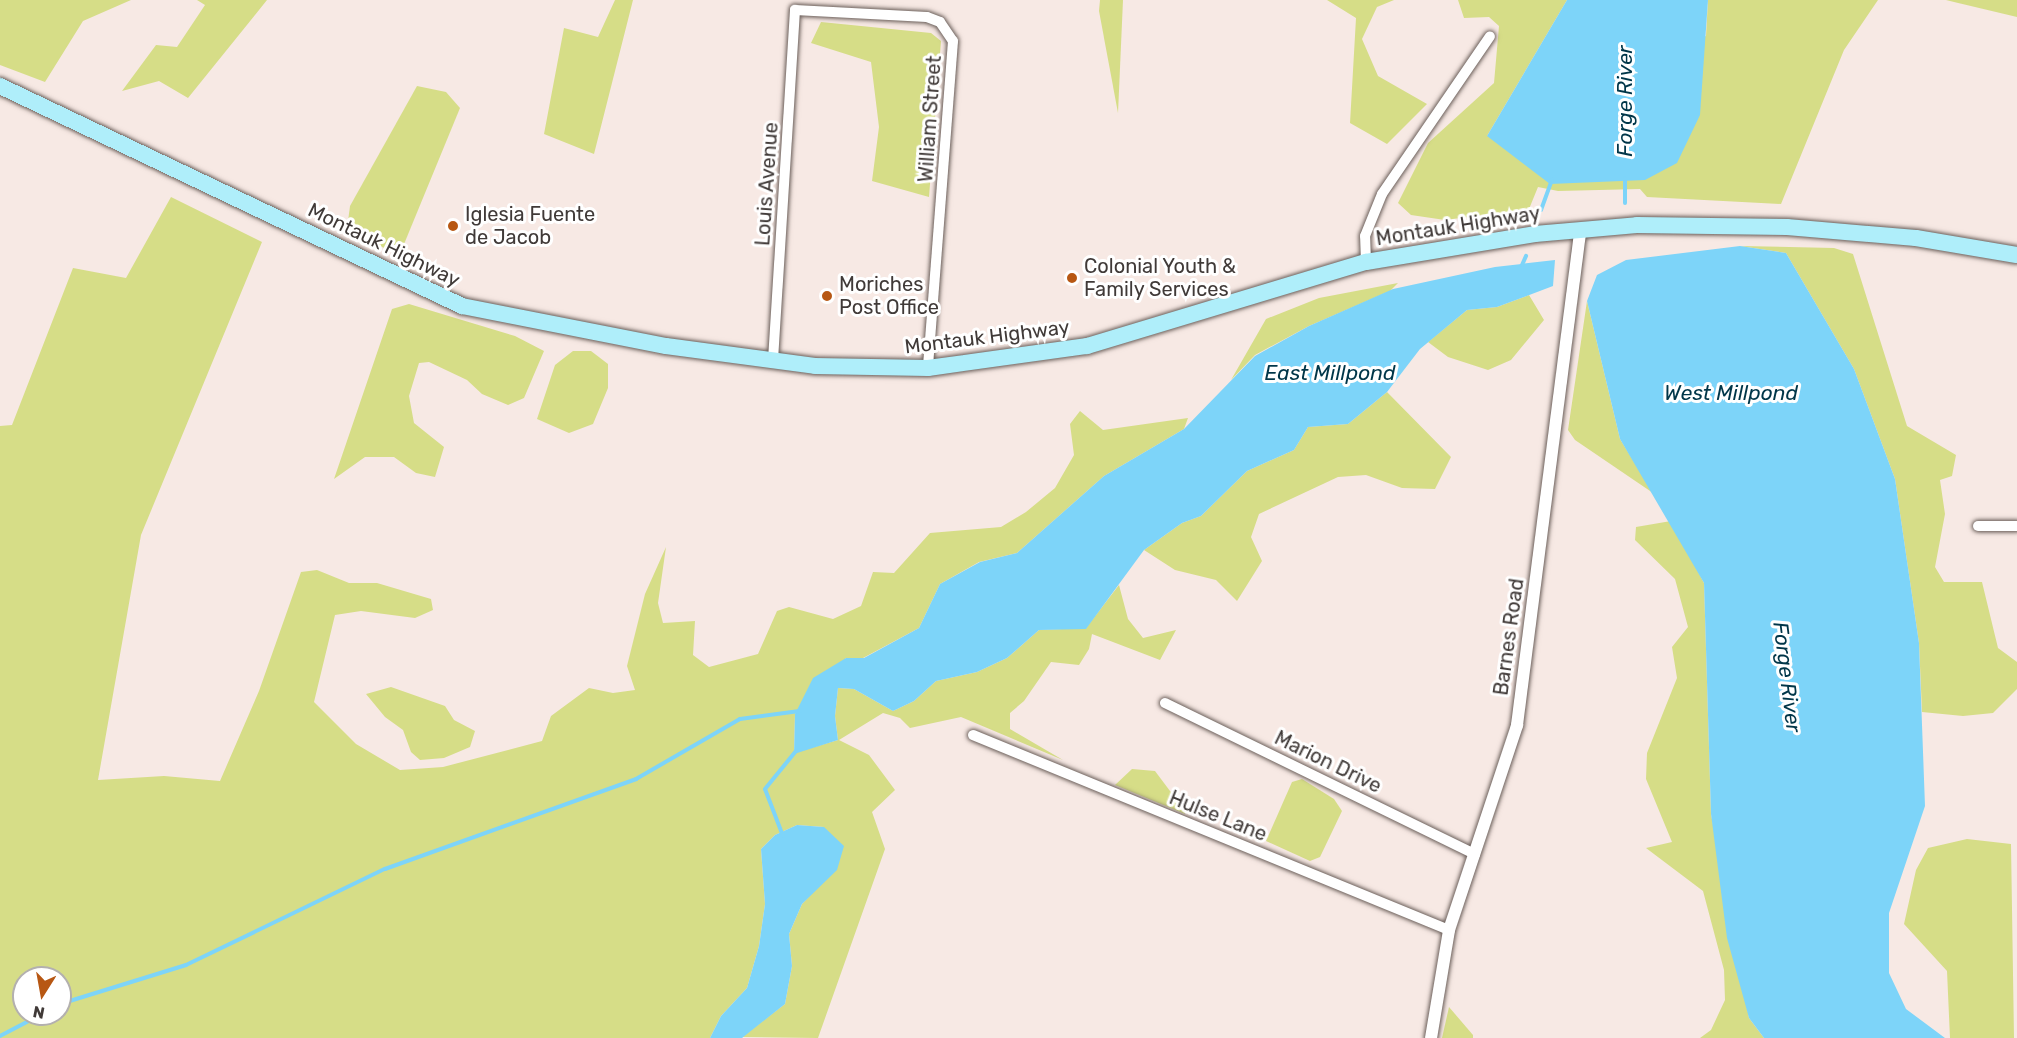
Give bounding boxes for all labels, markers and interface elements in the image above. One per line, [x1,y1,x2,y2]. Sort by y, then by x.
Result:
water label: Forge River [1612,45,1638,157]
street label: William Street [914,55,946,183]
street label: Louis Avenue [751,121,783,247]
street label: Montauk Highway [304,198,464,292]
street label: Montauk Highway [1374,201,1542,251]
place label: Iglesia Fuente de Jacob [465,202,595,249]
marker: Iglesia Fuente de Jacob [446,219,460,233]
place label: Colonial Youth & Family Services [1084,254,1236,301]
marker: Colonial Youth & Family Services [1065,271,1079,285]
place label: Moriches Post Office [839,272,939,319]
marker: Moriches Post Office [820,289,834,303]
street label: Montauk Highway [903,315,1071,359]
water label: East Millpond [1265,360,1395,386]
water label: West Millpond [1664,380,1798,406]
street label: Barnes Road [1489,577,1529,697]
water label: Forge River [1768,620,1806,734]
street label: Marion Drive [1271,726,1385,798]
street label: Hulse Lane [1166,786,1270,846]
north arrow [12,966,72,1026]
text: N [31,1002,46,1023]

